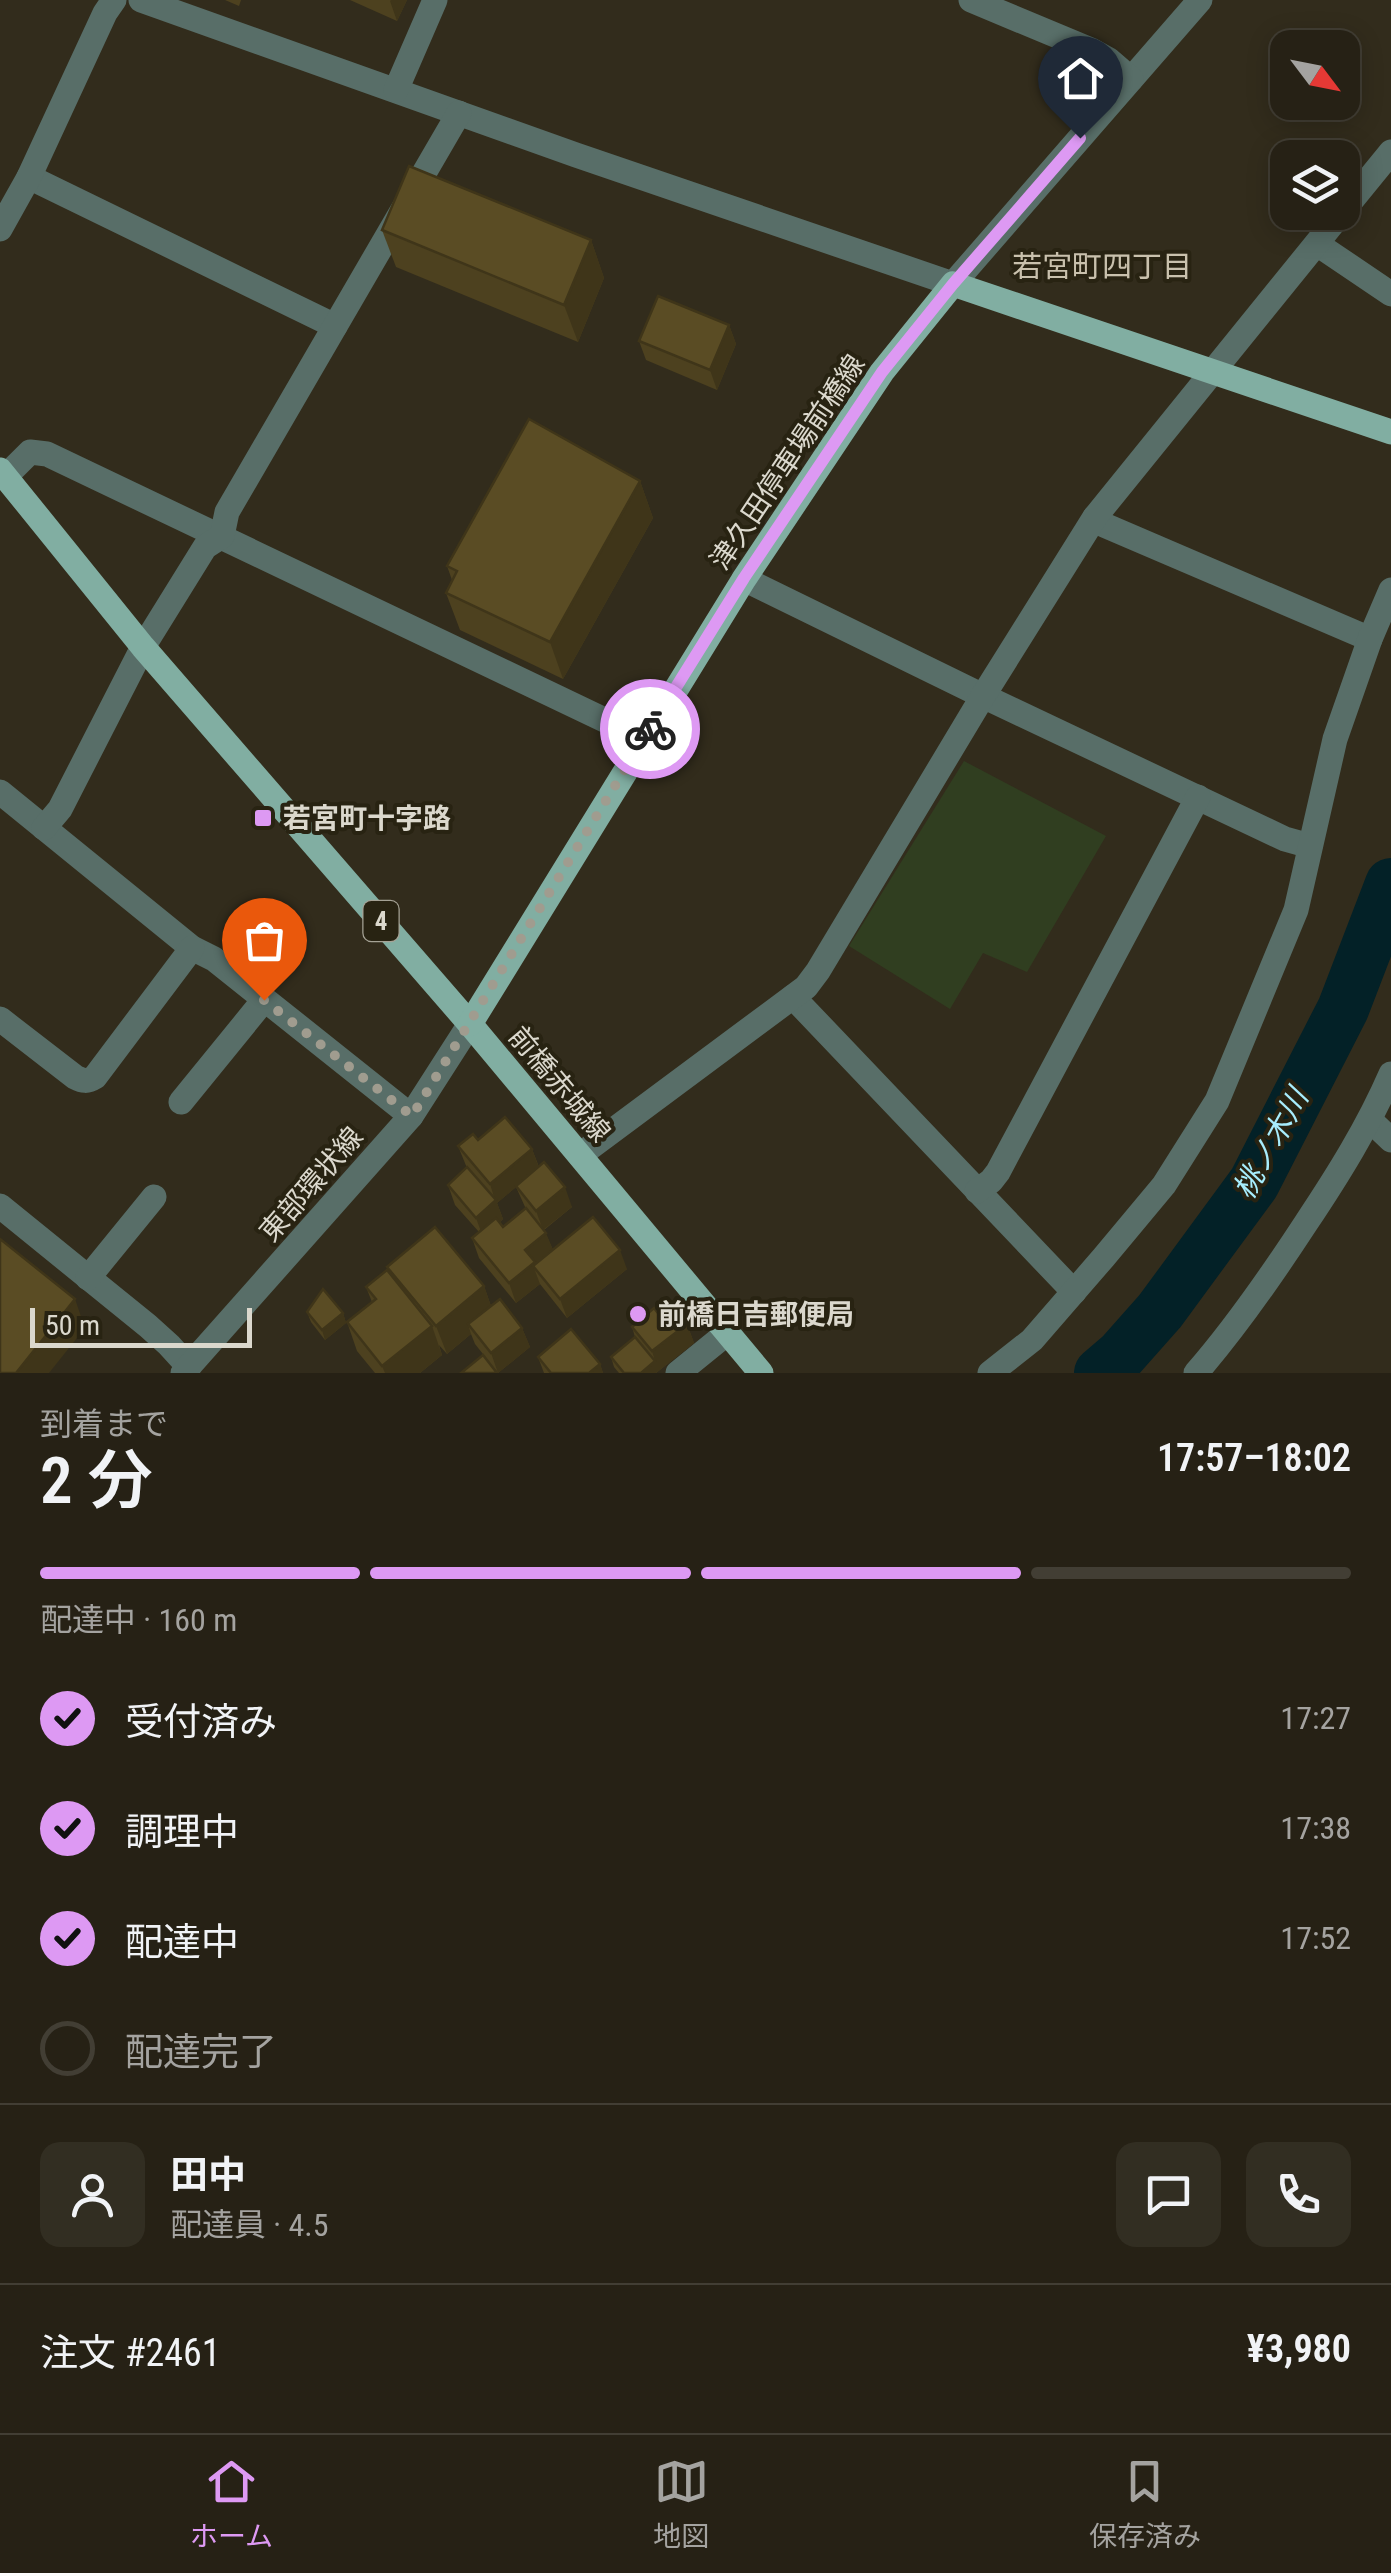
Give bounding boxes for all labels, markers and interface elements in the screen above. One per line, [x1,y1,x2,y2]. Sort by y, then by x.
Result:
north arrow [1270,30,1360,120]
map controls [1270,30,1360,230]
pin [1038,36,1123,139]
icon: home [1053,51,1108,106]
button: layers [1270,140,1360,230]
district label: 若宮町四丁目 [1012,249,1192,284]
street label: 津久田停車場前橋線 [703,349,872,576]
courier [600,679,700,779]
icon: bike [623,702,678,757]
place label: 若宮町十字路 [283,802,451,835]
marker: 若宮町十字路 [252,807,274,829]
pin [222,898,307,1001]
road number: 4 [364,901,398,941]
icon: bag [237,913,292,968]
street label: 前橋赤城線 [502,1020,617,1149]
water label: 桃ノ木川 [1226,1080,1316,1205]
street label: 東部環状線 [253,1121,370,1248]
place label: 前橋日吉郵便局 [658,1298,854,1331]
scale bar [30,1303,252,1348]
marker: 前橋日吉郵便局 [627,1303,649,1325]
text: 50 m [45,1309,100,1342]
text: 到着まで [40,1405,168,1443]
text: 17:57–18:02 [1157,1436,1351,1480]
text: 2 分 [40,1443,153,1519]
text: 配達中 · 160 m [40,1601,237,1639]
icon: check [40,1691,95,1746]
text: 17:27 [1280,1699,1351,1737]
text: 受付済み [125,1700,277,1744]
icon: check [40,1801,95,1856]
text: 17:38 [1280,1809,1351,1847]
text: 調理中 [125,1810,239,1854]
icon: check [40,1911,95,1966]
text: 17:52 [1280,1919,1351,1957]
text: 配達中 [125,1920,239,1964]
text: 配達完了 [125,2030,277,2074]
button: person [40,2142,145,2247]
button: chat [1116,2142,1221,2247]
button: phone [1246,2142,1351,2247]
text: 田中 [170,2153,246,2197]
text: 配達員 · 4.5 [170,2206,329,2244]
text: ¥3,980 [1247,2327,1351,2371]
text: 注文 #2461 [40,2331,221,2375]
tab: ホーム [190,2454,273,2554]
tab: 地図 [653,2454,709,2554]
tab: 保存済み [1089,2454,1201,2554]

